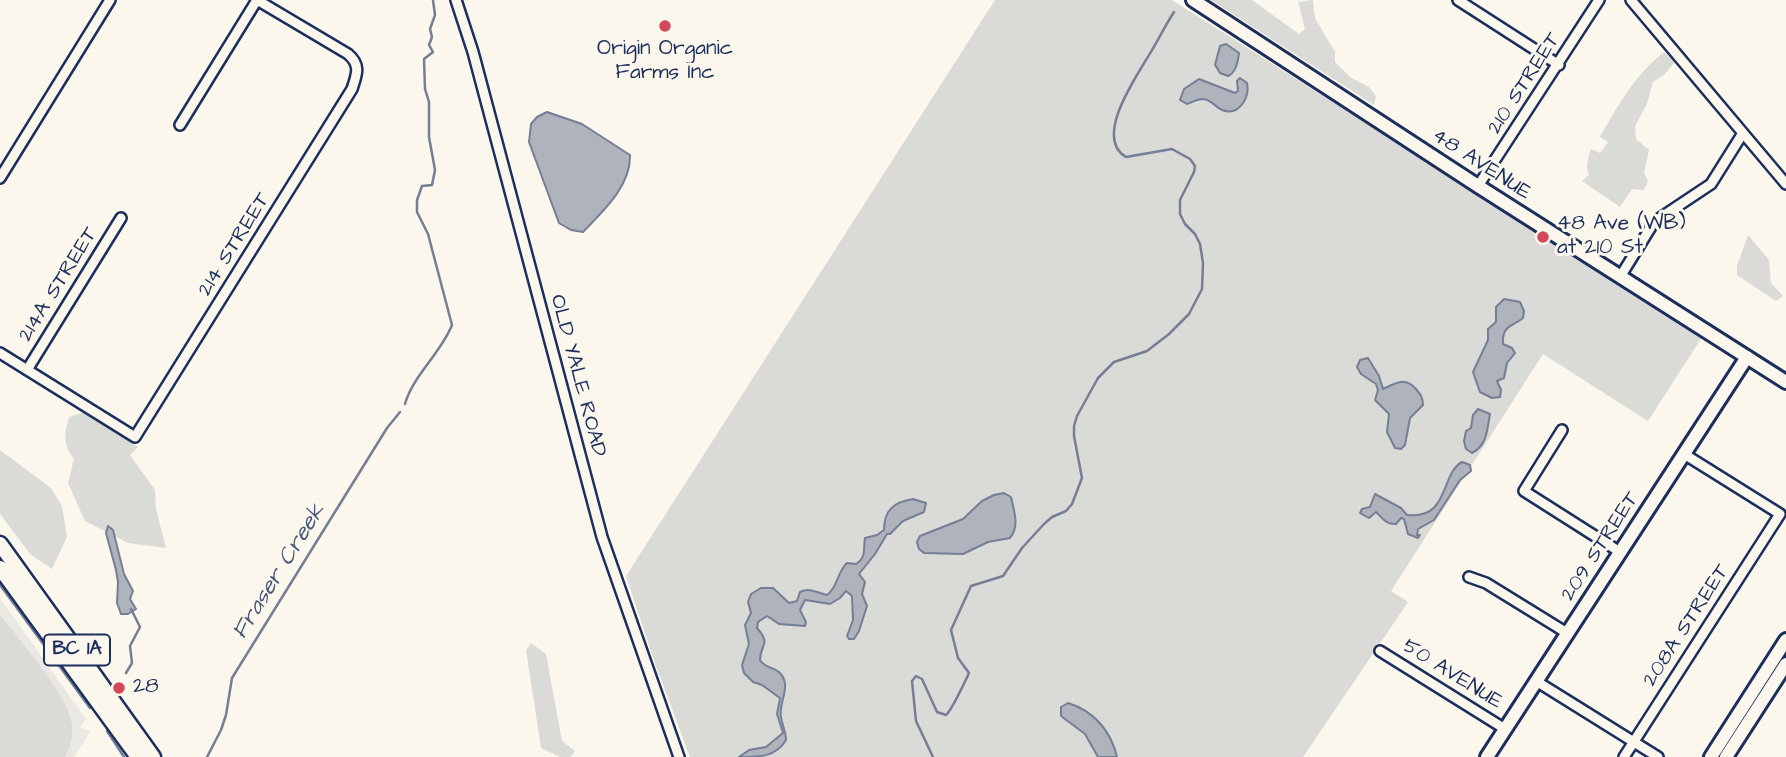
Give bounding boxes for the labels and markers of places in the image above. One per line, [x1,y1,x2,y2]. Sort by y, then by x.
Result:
marker: Origin Organic Farms Inc [657,18,673,34]
place label: Origin Organic Farms Inc [597,37,733,87]
place label: 48 Ave (WB) at 210 St [1557,212,1686,262]
marker: 48 Ave (WB) at 210 St [1535,229,1551,245]
place label: 28 [133,675,159,701]
marker: 28 [111,680,127,696]

